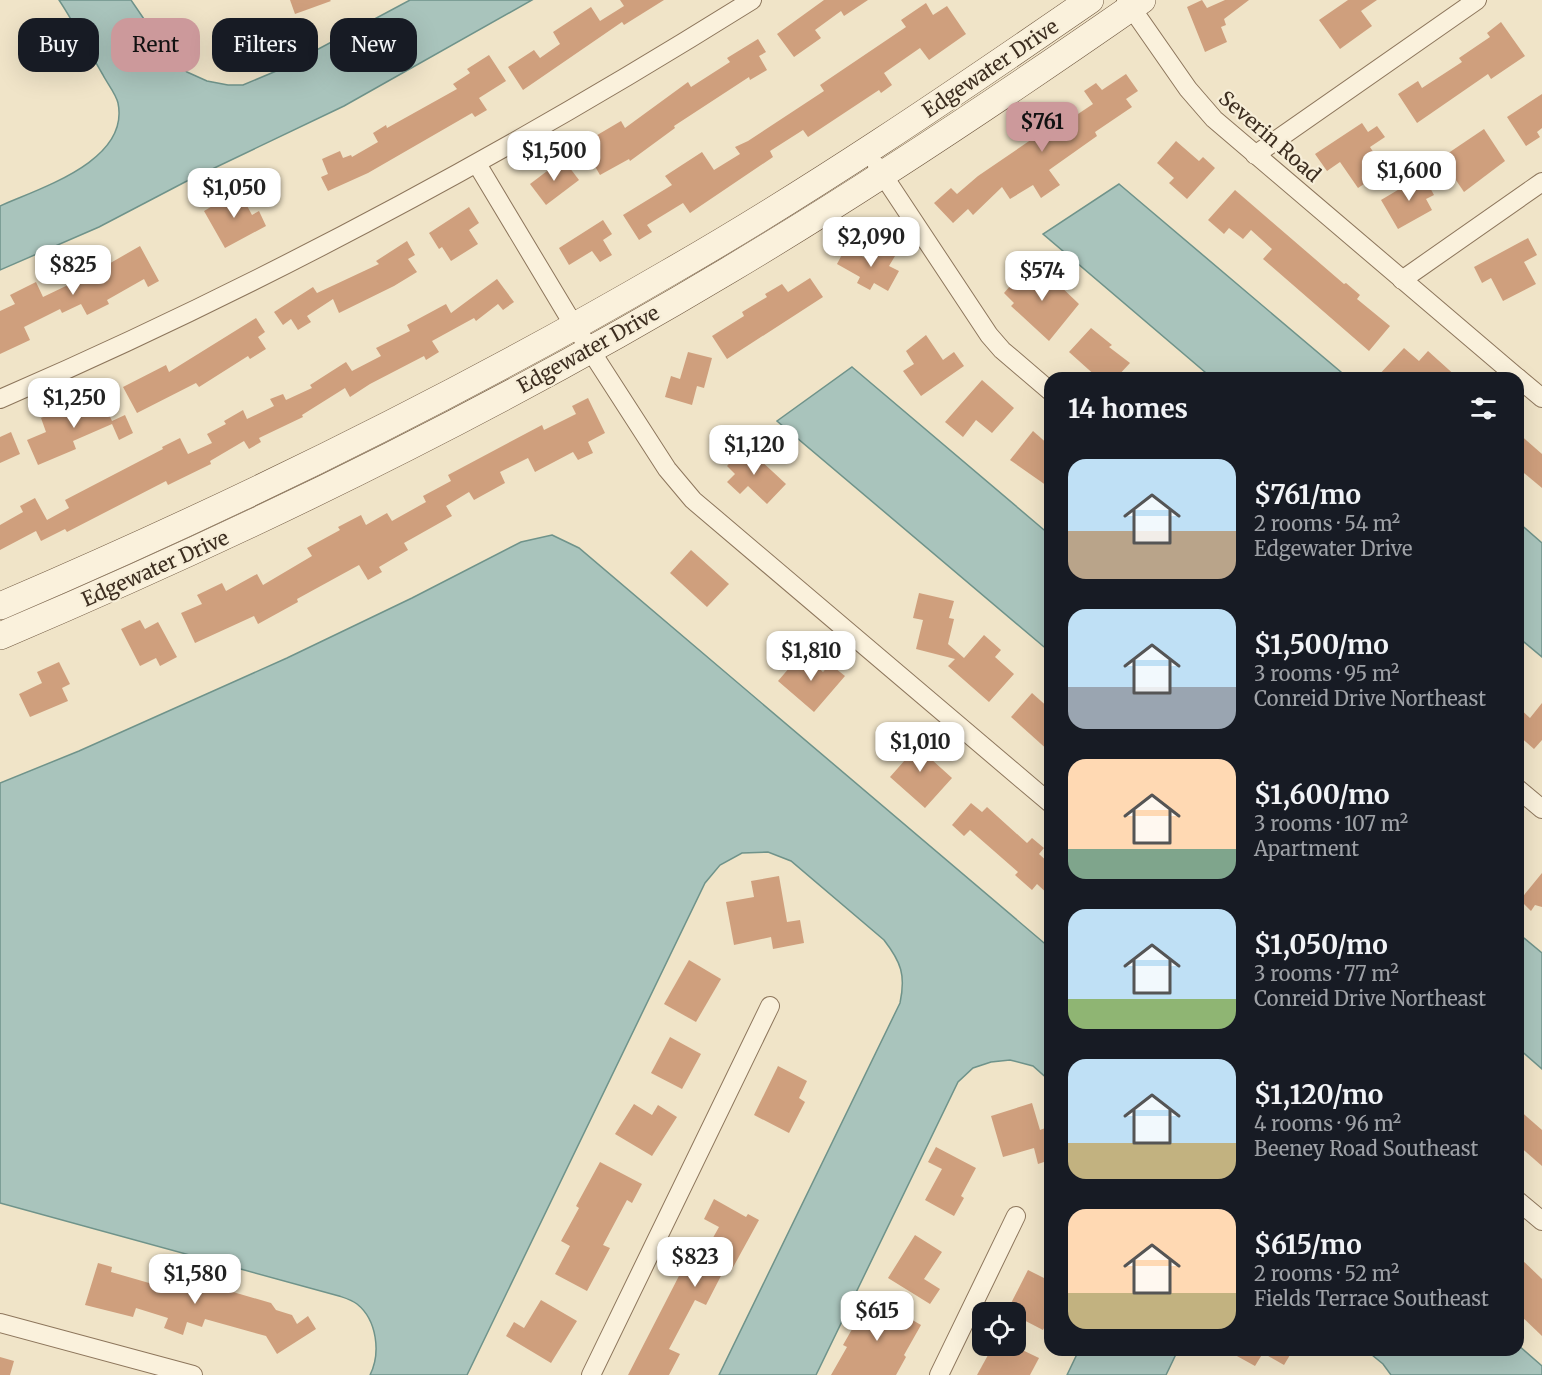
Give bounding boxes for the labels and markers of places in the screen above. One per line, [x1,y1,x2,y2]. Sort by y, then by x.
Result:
pin: $761 [1006,102,1078,153]
pin: $1,500 [505,131,603,182]
pin: $1,600 [1360,151,1458,202]
pin: $1,050 [185,168,283,219]
pin: $2,090 [822,217,920,268]
pin: $825 [37,245,109,296]
pin: $574 [1006,251,1078,302]
pin: $1,250 [25,378,123,429]
pin: $1,120 [705,425,803,476]
pin: $1,810 [762,631,860,682]
pin: $1,010 [871,722,969,773]
pin: $823 [659,1237,731,1288]
pin: $1,580 [146,1254,244,1305]
pin: $615 [841,1291,913,1342]

